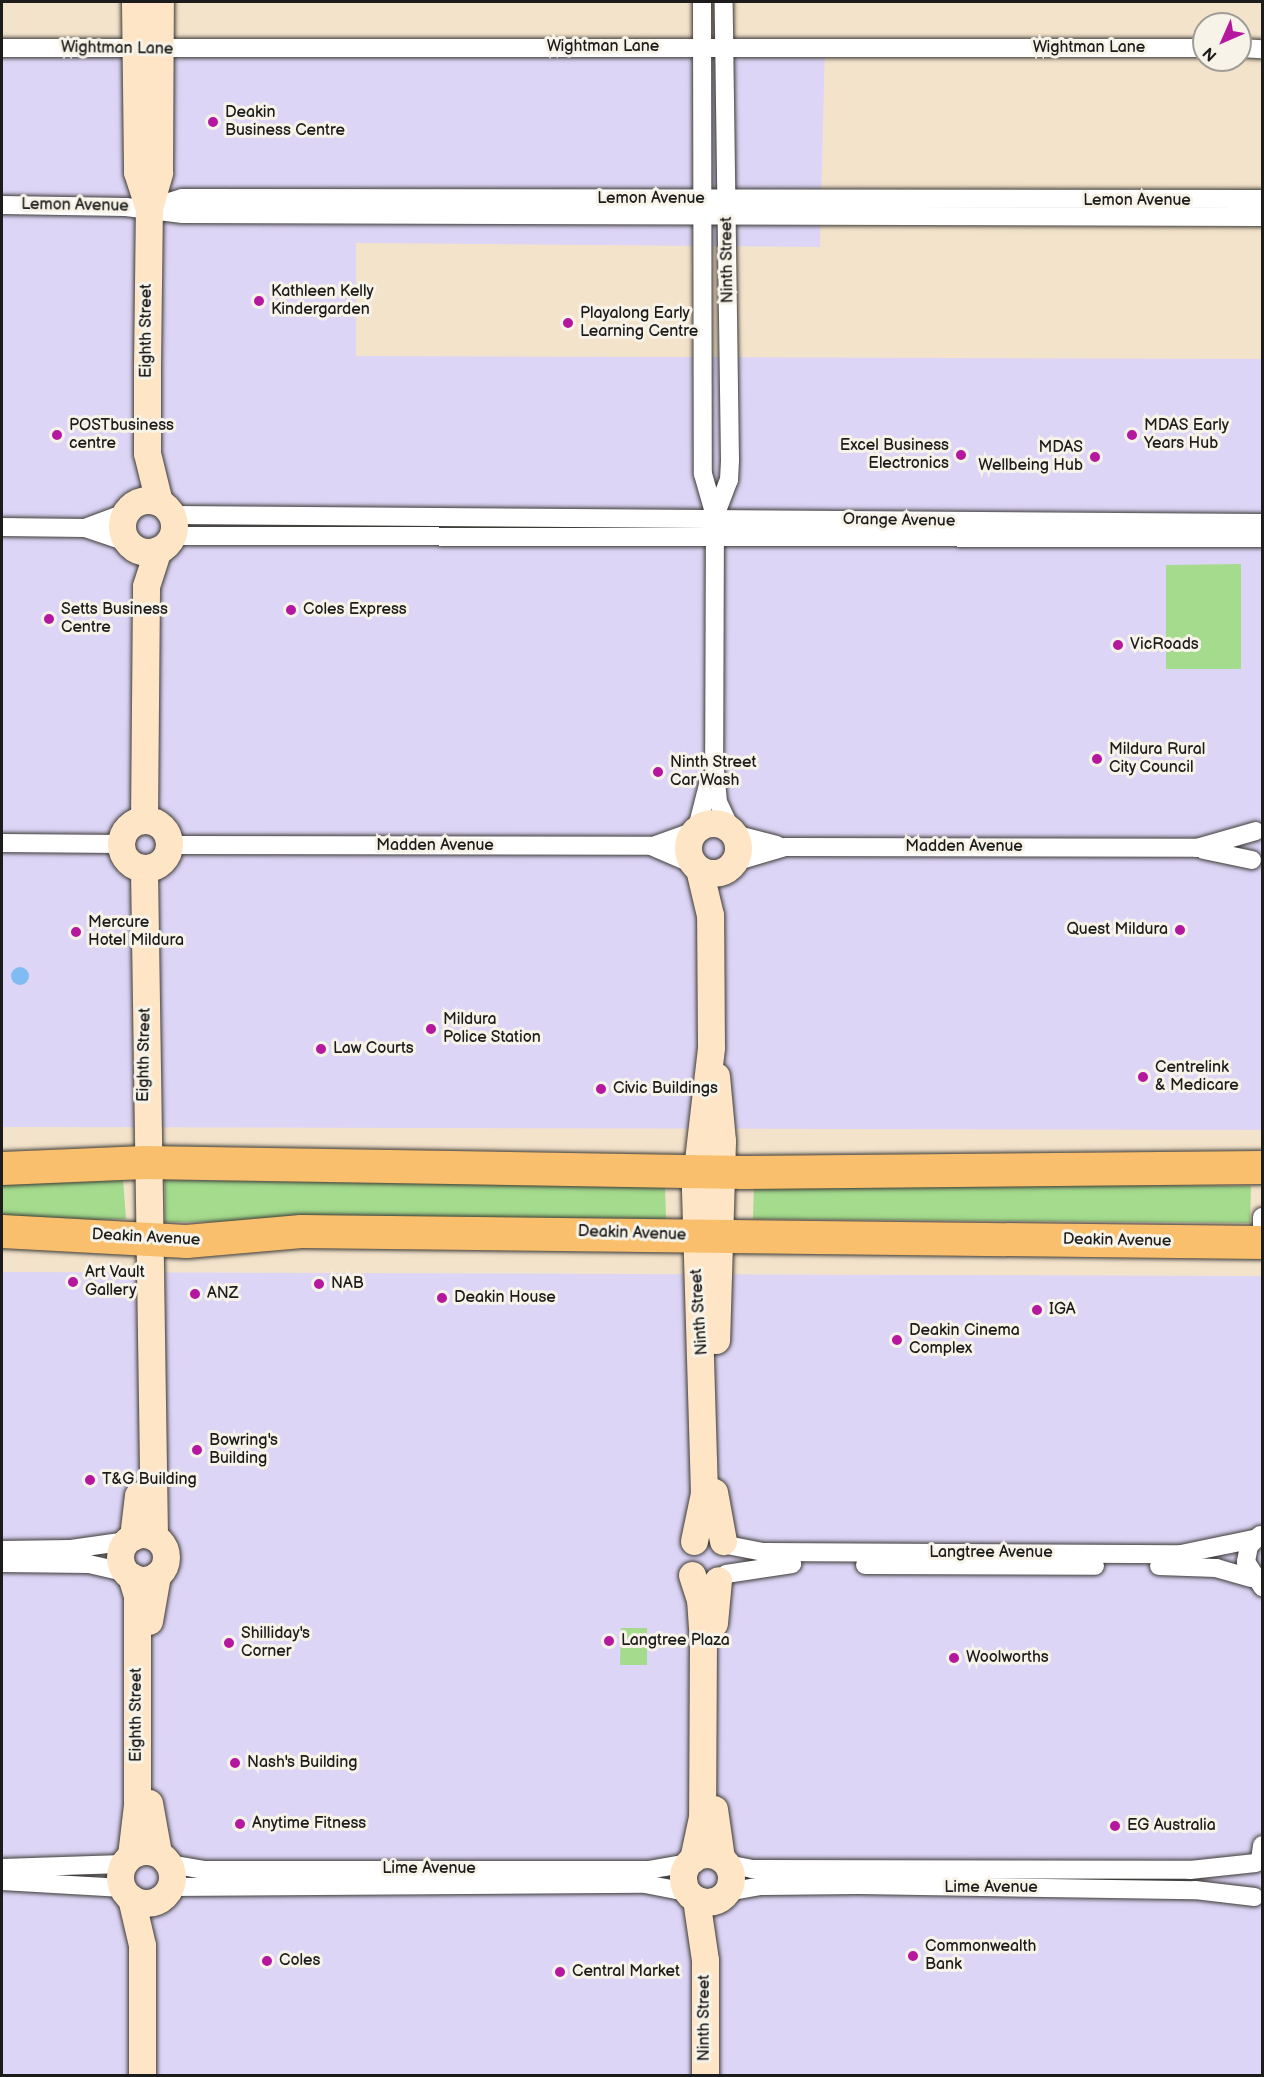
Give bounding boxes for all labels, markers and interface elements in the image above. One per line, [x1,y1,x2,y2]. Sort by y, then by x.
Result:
north arrow [1192,12,1252,72]
street label: Wightman Lane [547,37,659,57]
street label: Wightman Lane [61,38,173,60]
street label: Wightman Lane [1033,38,1145,58]
text: N [1199,43,1221,65]
place label: Deakin Business Centre [225,103,345,141]
marker: Deakin Business Centre [206,115,220,129]
street label: Lemon Avenue [597,189,705,209]
street label: Lemon Avenue [1083,191,1191,211]
street label: Lemon Avenue [21,195,129,217]
street label: Ninth Street [718,216,738,304]
place label: Kathleen Kelly Kindergarden [271,282,374,320]
street label: Eighth Street [137,284,157,378]
marker: Kathleen Kelly Kindergarden [252,294,266,308]
place label: Playalong Early Learning Centre [580,304,698,342]
marker: Playalong Early Learning Centre [561,316,575,330]
place label: POSTbusiness centre [69,416,174,454]
place label: MDAS Early Years Hub [1144,416,1229,454]
marker: POSTbusiness centre [50,428,64,442]
marker: MDAS Early Years Hub [1125,428,1139,442]
place label: Excel Business Electronics [840,436,949,474]
place label: MDAS Wellbeing Hub [978,438,1083,476]
marker: Excel Business Electronics [954,448,968,462]
marker: MDAS Wellbeing Hub [1088,450,1102,464]
street label: Orange Avenue [843,510,955,532]
place label: Setts Business Centre [61,600,168,638]
place label: Coles Express [303,600,407,620]
marker: Coles Express [284,603,298,617]
marker: Setts Business Centre [42,612,56,626]
place label: VicRoads [1130,635,1199,655]
marker: VicRoads [1111,638,1125,652]
place label: Mildura Rural City Council [1109,740,1205,778]
marker: Mildura Rural City Council [1090,752,1104,766]
place label: Ninth Street Car Wash [670,753,757,791]
marker: Ninth Street Car Wash [651,765,665,779]
street label: Madden Avenue [376,836,494,856]
street label: Madden Avenue [905,837,1023,857]
place label: Mercure Hotel Mildura [88,913,184,951]
place label: Quest Mildura [1066,920,1168,940]
marker: Quest Mildura [1173,923,1187,937]
marker: Mercure Hotel Mildura [69,925,83,939]
street label: Eighth Street [135,1008,155,1102]
place label: Mildura Police Station [443,1010,541,1048]
marker: Mildura Police Station [424,1022,438,1036]
place label: Law Courts [333,1039,414,1059]
marker: Law Courts [314,1042,328,1056]
place label: Centrelink & Medicare [1155,1058,1239,1096]
marker: Centrelink & Medicare [1136,1070,1150,1084]
place label: Civic Buildings [613,1079,718,1099]
marker: Civic Buildings [594,1082,608,1096]
street label: Deakin Avenue [577,1223,687,1245]
street label: Deakin Avenue [91,1226,201,1250]
street label: Deakin Avenue [1063,1230,1171,1252]
place label: Art Vault Gallery [85,1263,145,1301]
street label: Ninth Street [687,1268,713,1356]
place label: NAB [331,1274,364,1294]
marker: Art Vault Gallery [66,1275,80,1289]
marker: NAB [312,1277,326,1291]
place label: ANZ [207,1284,239,1304]
marker: ANZ [188,1287,202,1301]
place label: Deakin House [454,1288,556,1308]
marker: Deakin House [435,1291,449,1305]
place label: IGA [1049,1300,1075,1320]
marker: IGA [1030,1303,1044,1317]
place label: Deakin Cinema Complex [909,1321,1020,1359]
marker: Deakin Cinema Complex [890,1333,904,1347]
place label: Bowring's Building [209,1431,278,1469]
marker: Bowring's Building [190,1443,204,1457]
place label: T&G Building [102,1470,197,1490]
marker: T&G Building [83,1473,97,1487]
street label: Langtree Avenue [929,1543,1053,1563]
place label: Shilliday's Corner [241,1624,310,1662]
place label: Langtree Plaza [621,1631,730,1651]
marker: Langtree Plaza [602,1634,616,1648]
marker: Shilliday's Corner [222,1636,236,1650]
place label: Woolworths [966,1648,1049,1668]
marker: Woolworths [947,1651,961,1665]
street label: Eighth Street [127,1668,147,1762]
place label: Nash's Building [247,1753,358,1773]
marker: Nash's Building [228,1756,242,1770]
place label: Anytime Fitness [252,1814,366,1834]
place label: EG Australia [1127,1816,1216,1836]
marker: Anytime Fitness [233,1817,247,1831]
marker: EG Australia [1108,1819,1122,1833]
street label: Lime Avenue [382,1859,476,1879]
street label: Lime Avenue [944,1878,1038,1898]
place label: Commonwealth Bank [925,1937,1036,1975]
marker: Commonwealth Bank [906,1949,920,1963]
place label: Coles [279,1951,320,1971]
marker: Coles [260,1954,274,1968]
place label: Central Market [572,1962,680,1982]
marker: Central Market [553,1965,567,1979]
street label: Ninth Street [695,1975,715,2061]

